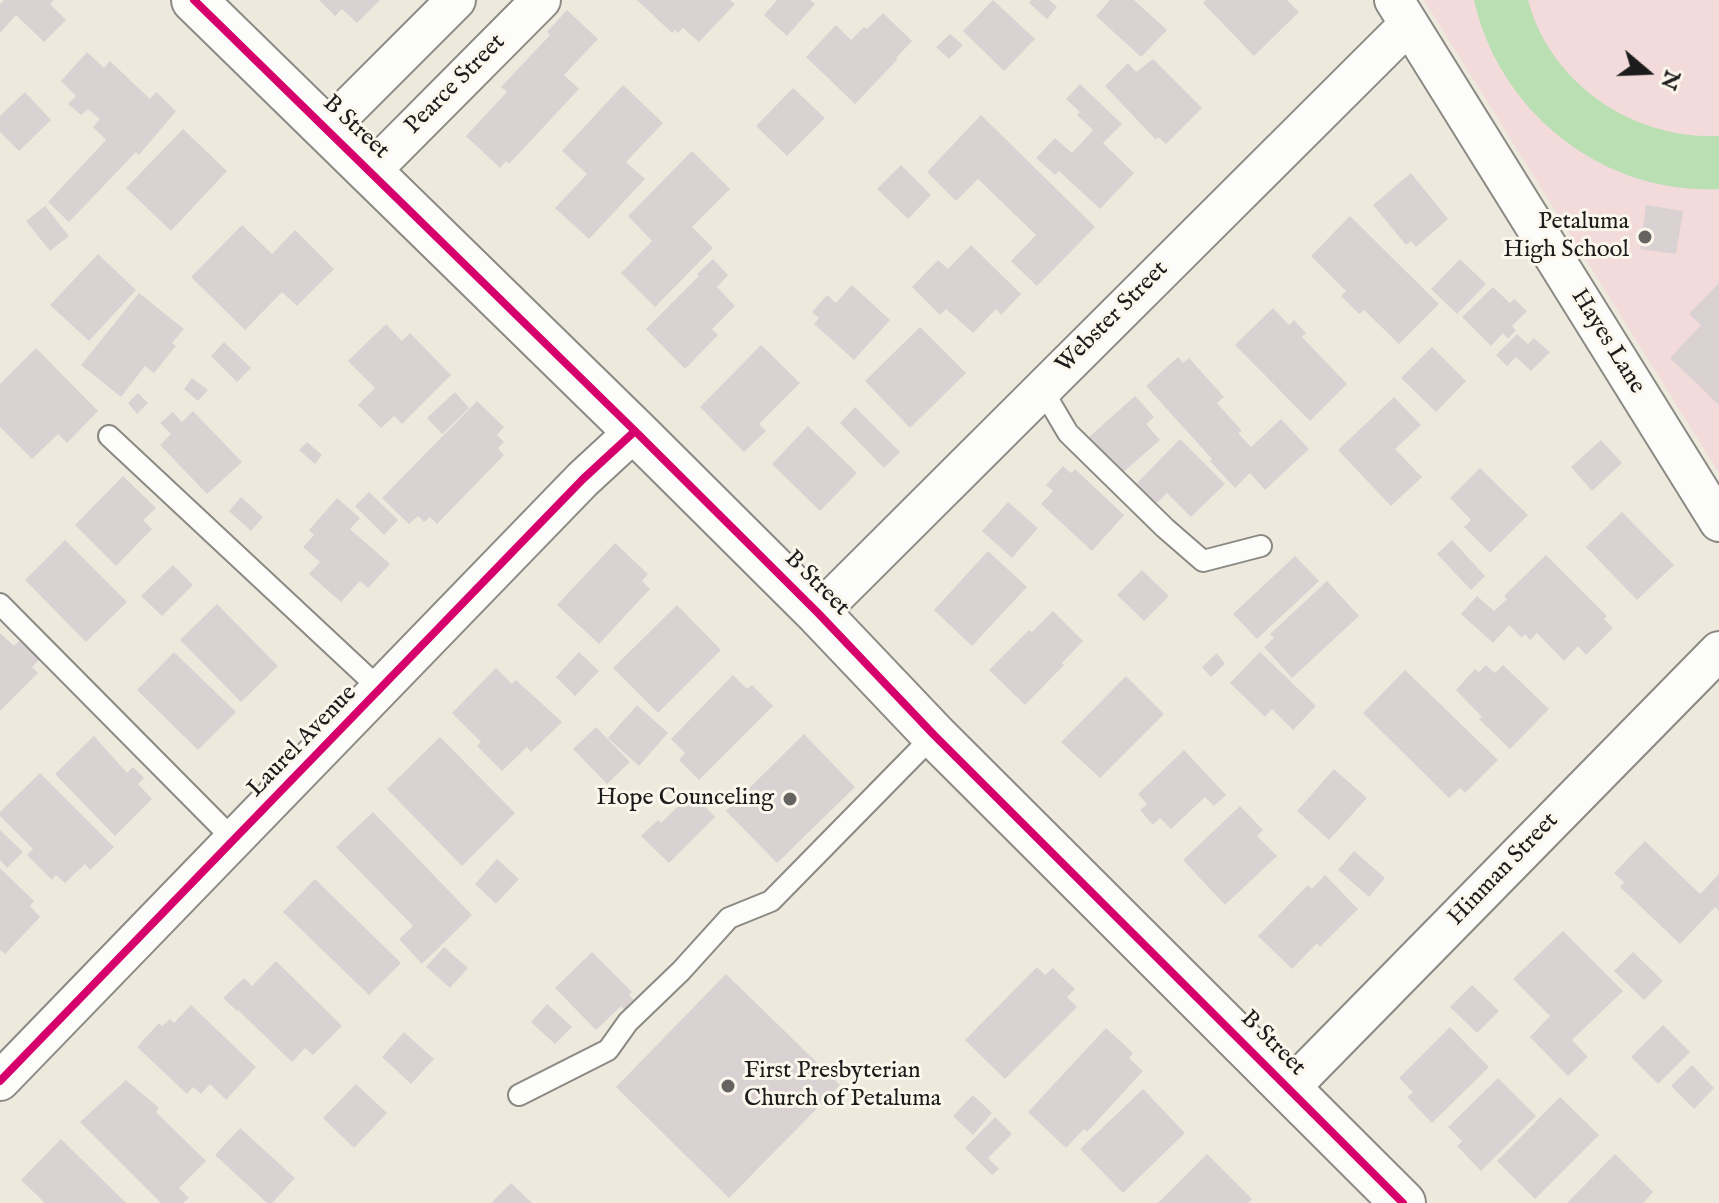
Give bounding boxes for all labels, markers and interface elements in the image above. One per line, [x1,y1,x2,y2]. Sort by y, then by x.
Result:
street label: Pearce Street [400,29,512,141]
north arrow [1607,32,1687,112]
text: N [1653,66,1686,93]
street label: B Street [316,90,394,166]
place label: Petaluma High School [1503,209,1629,265]
marker: Petaluma High School [1636,228,1654,246]
street label: Webster Street [1051,256,1175,380]
street label: Hayes Lane [1563,284,1651,400]
street label: B Street [777,545,855,623]
street label: Laurel Avenue [242,680,364,804]
place label: Hope Counceling [596,785,774,813]
marker: Hope Counceling [781,790,799,808]
street label: Hinman Street [1443,807,1565,933]
street label: B Street [1233,1005,1311,1083]
place label: First Presbyterian Church of Petaluma [744,1058,941,1114]
marker: First Presbyterian Church of Petaluma [719,1077,737,1095]

